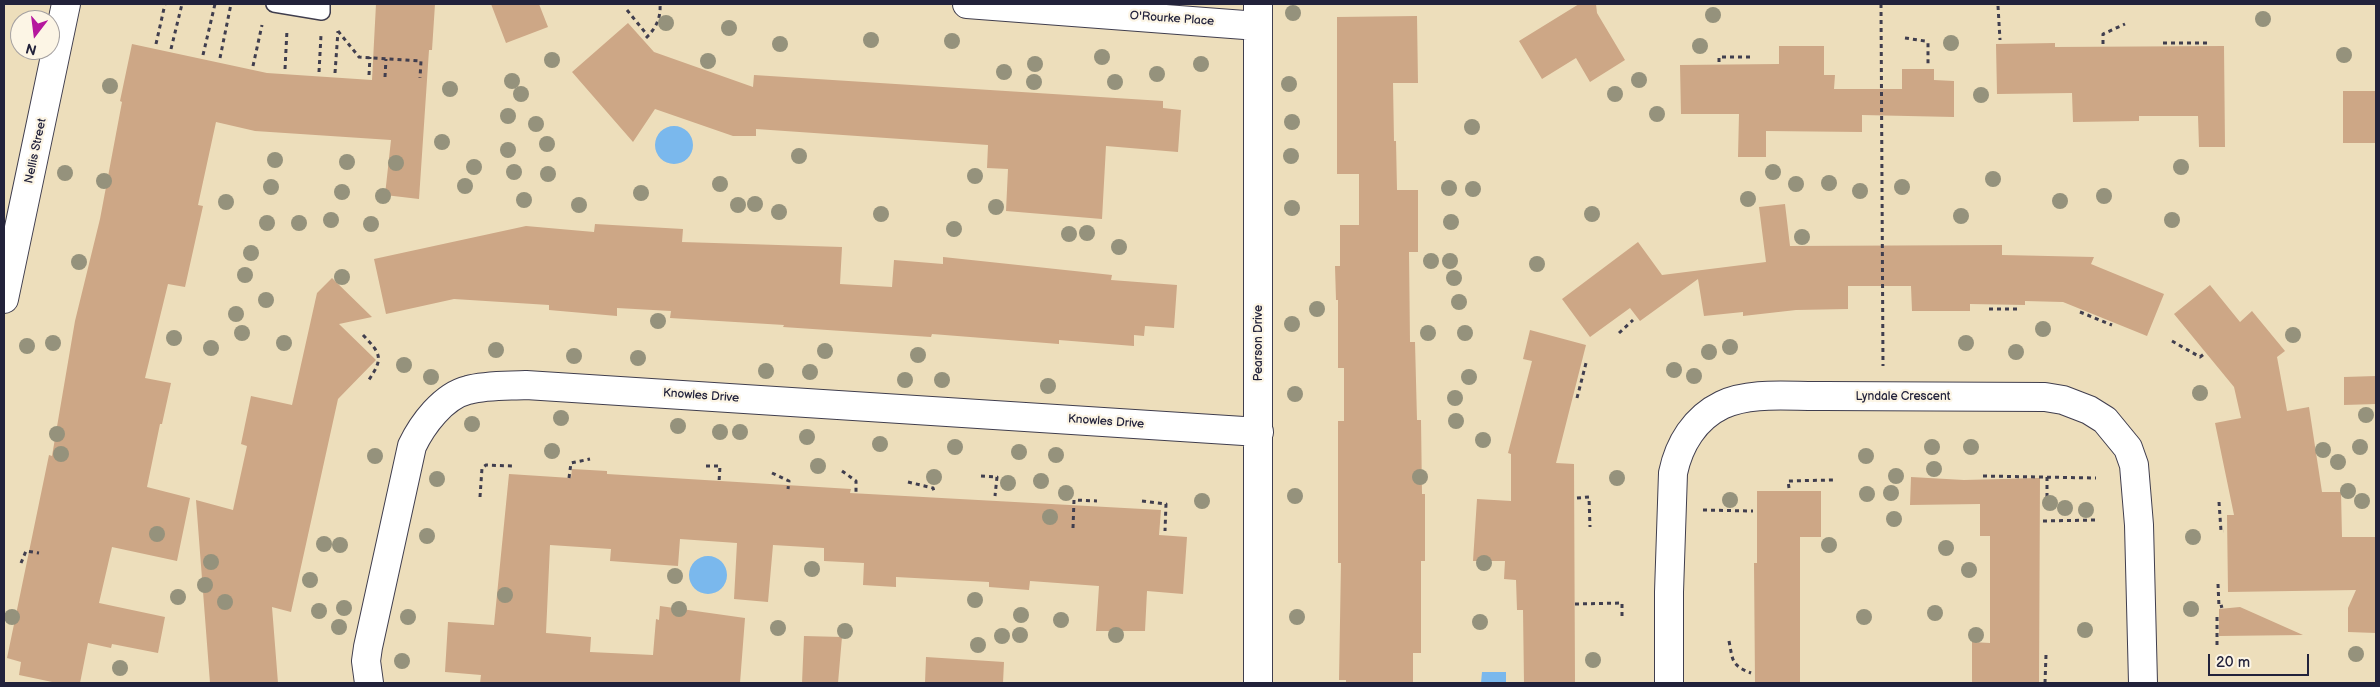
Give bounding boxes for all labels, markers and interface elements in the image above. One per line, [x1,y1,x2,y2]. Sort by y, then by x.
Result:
street label: O'Rourke Place [1129,9,1215,29]
north arrow [10,10,60,60]
text: N [24,39,39,59]
street label: Nellis Street [22,117,50,185]
street label: Pearson Drive [1252,305,1266,381]
street label: Knowles Drive [662,386,740,406]
street label: Lyndale Crescent [1856,390,1950,404]
street label: Knowles Drive [1067,412,1145,432]
scale bar [2210,644,2311,676]
text: 20 m [2216,653,2250,672]

